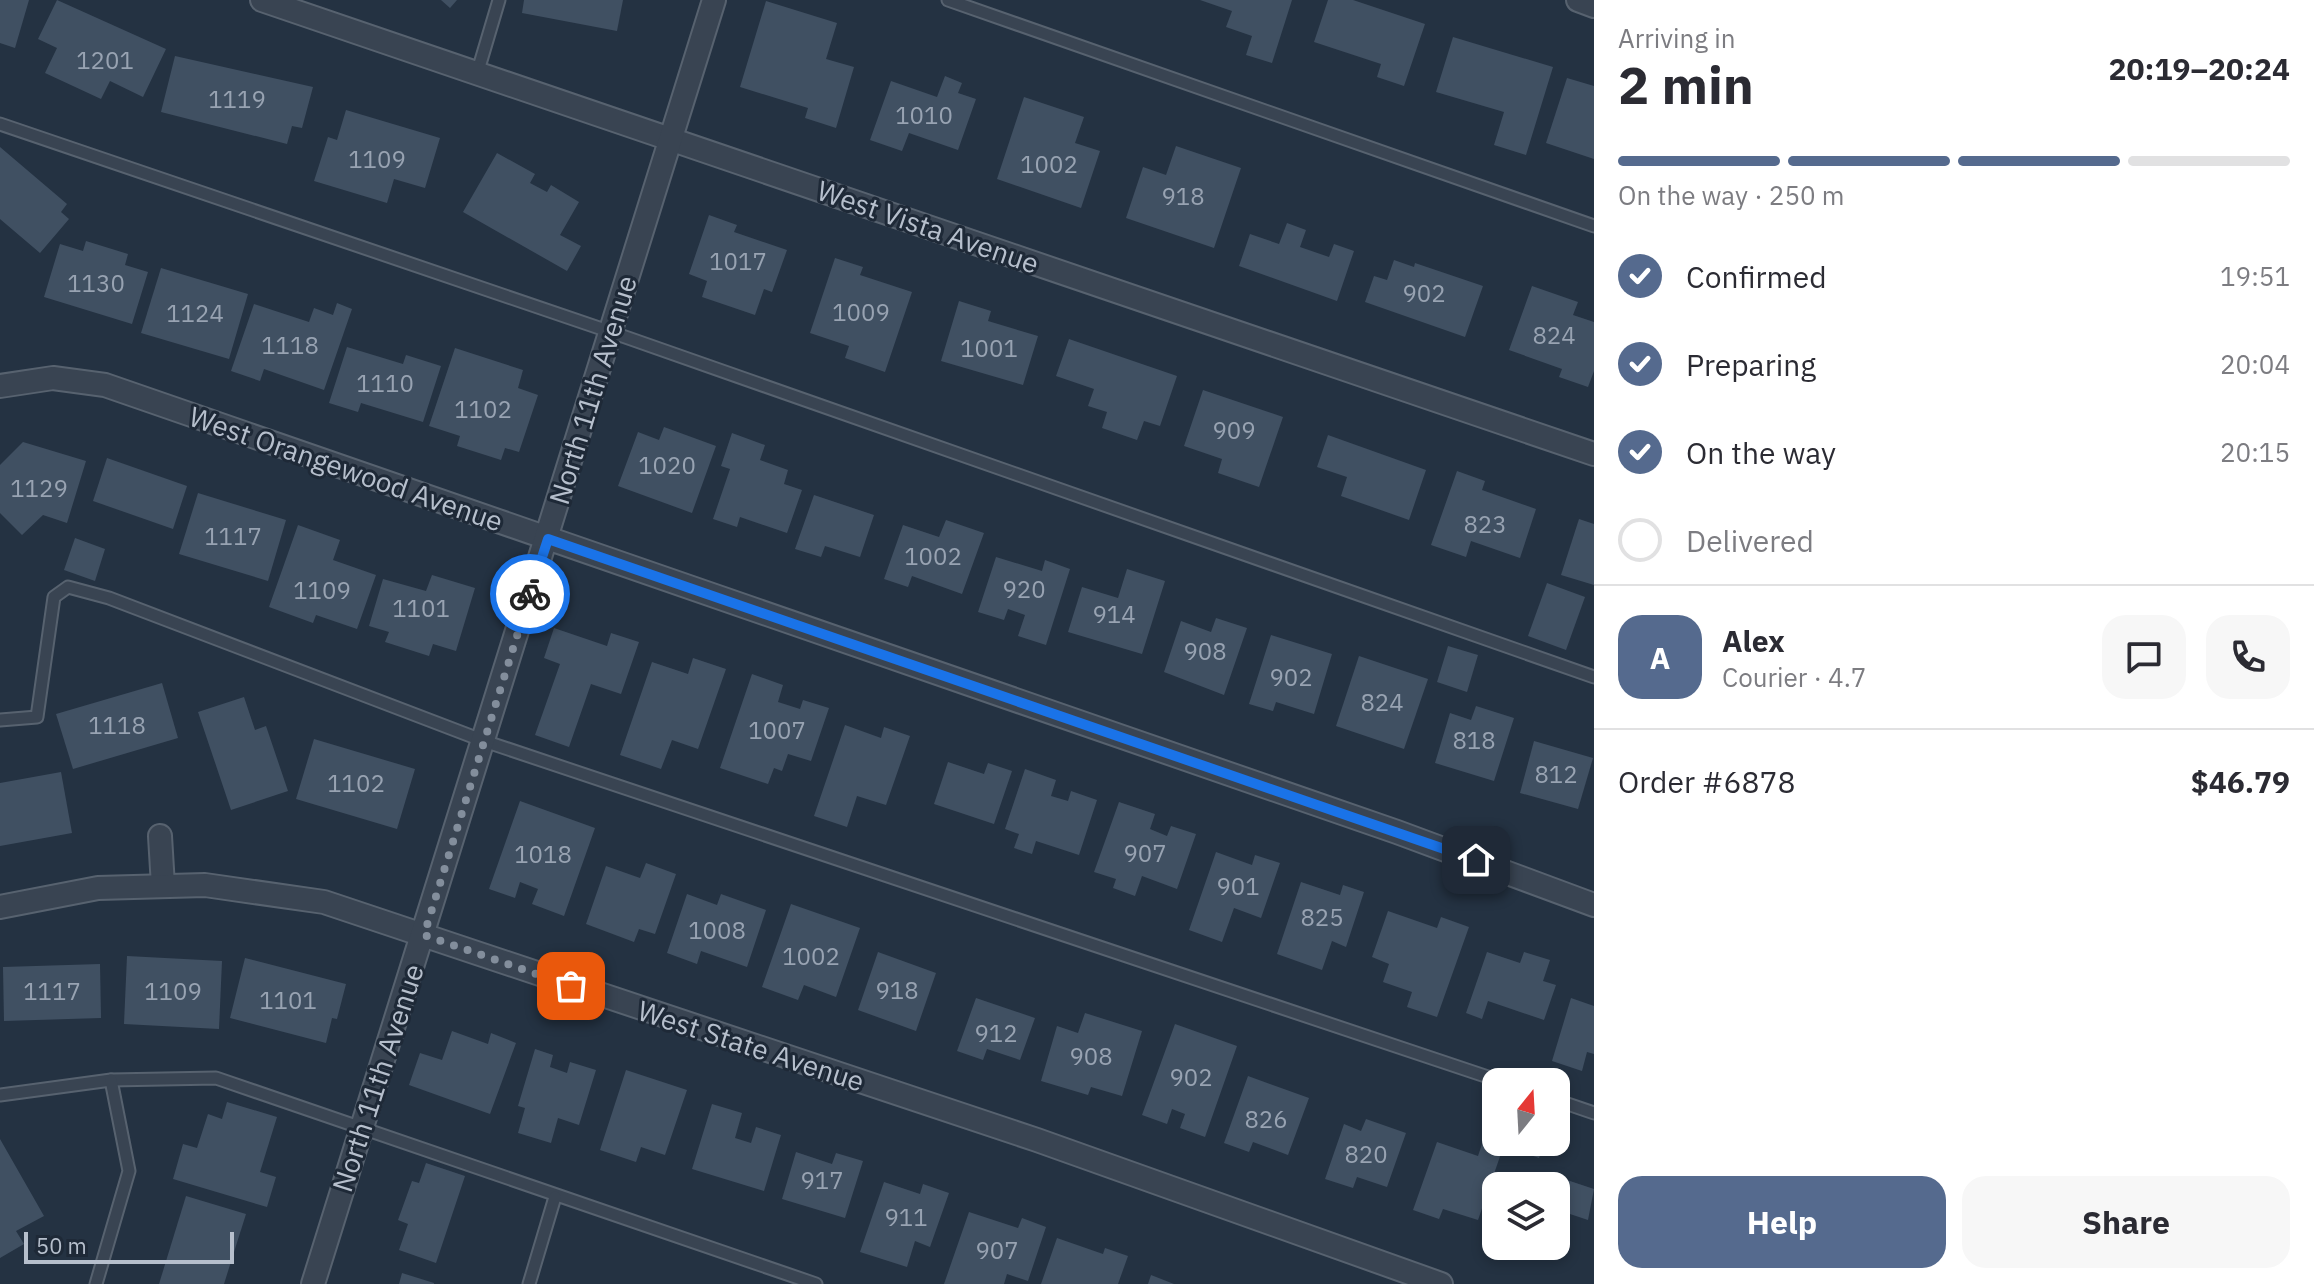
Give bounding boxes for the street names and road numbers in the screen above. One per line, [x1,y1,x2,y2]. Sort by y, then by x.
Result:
street label: West Vista Avenue [812,171,1044,282]
street label: North 11th Avenue [540,271,645,509]
street label: West Orangewood Avenue [184,397,508,540]
street label: North 11th Avenue [323,959,432,1197]
street label: West State Avenue [633,991,869,1100]

